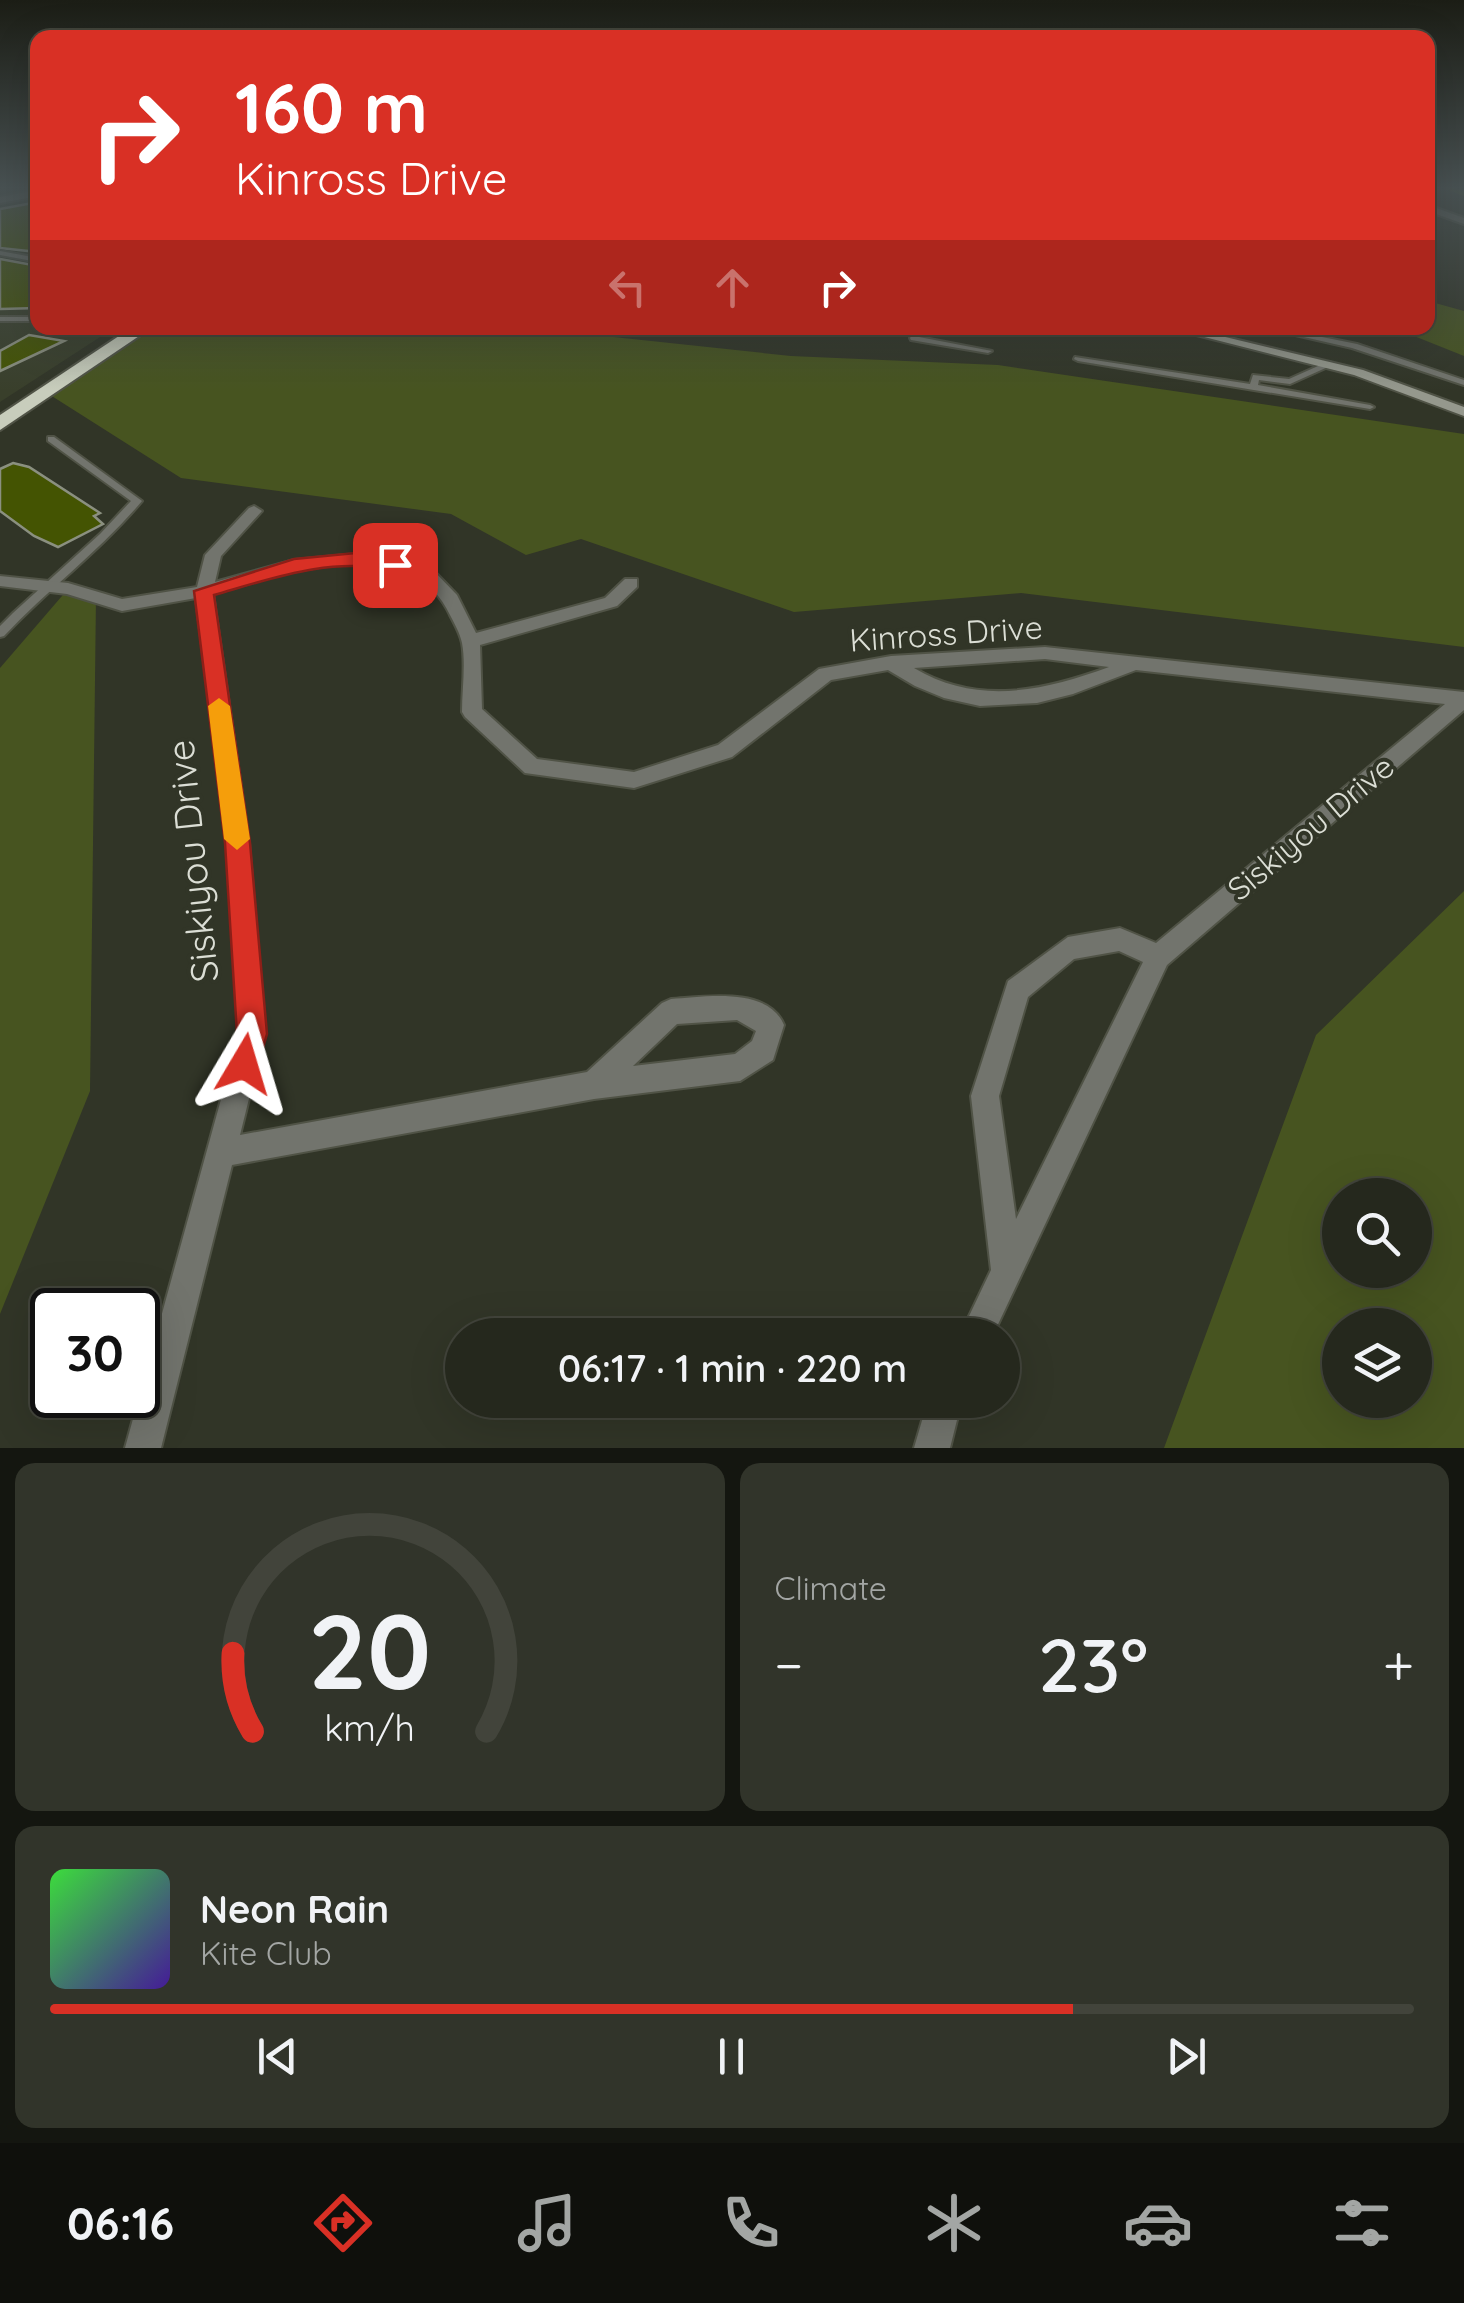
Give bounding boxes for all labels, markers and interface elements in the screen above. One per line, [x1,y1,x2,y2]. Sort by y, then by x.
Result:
text: 160 m [235,63,428,151]
icon: right [70,70,200,200]
text: Kinross Drive [235,150,507,206]
icon: left [600,260,655,315]
icon: ahead [705,260,760,315]
icon: right [810,260,865,315]
pin [353,523,438,608]
icon: arrive [368,538,423,593]
street label: Kinross Drive [848,606,1044,660]
street label: Siskiyou Drive [155,737,229,985]
street label: Siskiyou Drive [1219,746,1402,908]
position arrow [192,1012,296,1116]
map controls [1322,1178,1432,1418]
button: search [1322,1178,1432,1288]
speed limit sign: 30 [30,1288,160,1418]
button: layers [1322,1308,1432,1418]
text: 06:17 · 1 min · 220 m [558,1344,907,1392]
text: Climate [775,1568,887,1608]
text: 20 [308,1585,431,1715]
text: 23° [1038,1617,1148,1711]
text: − [775,1630,803,1699]
text: + [1383,1630,1414,1699]
text: km/h [324,1705,415,1750]
text: Neon Rain [200,1885,389,1933]
text: Kite Club [200,1933,332,1973]
icon: previous [250,2029,305,2084]
icon: pause [704,2029,759,2084]
icon: next [1159,2029,1214,2084]
icon: directions [308,2188,378,2258]
icon: music [512,2188,582,2258]
icon: phone [716,2188,786,2258]
icon: climate [919,2188,989,2258]
icon: car [1123,2188,1193,2258]
icon: filters [1327,2188,1397,2258]
text: 06:16 [67,2195,174,2251]

